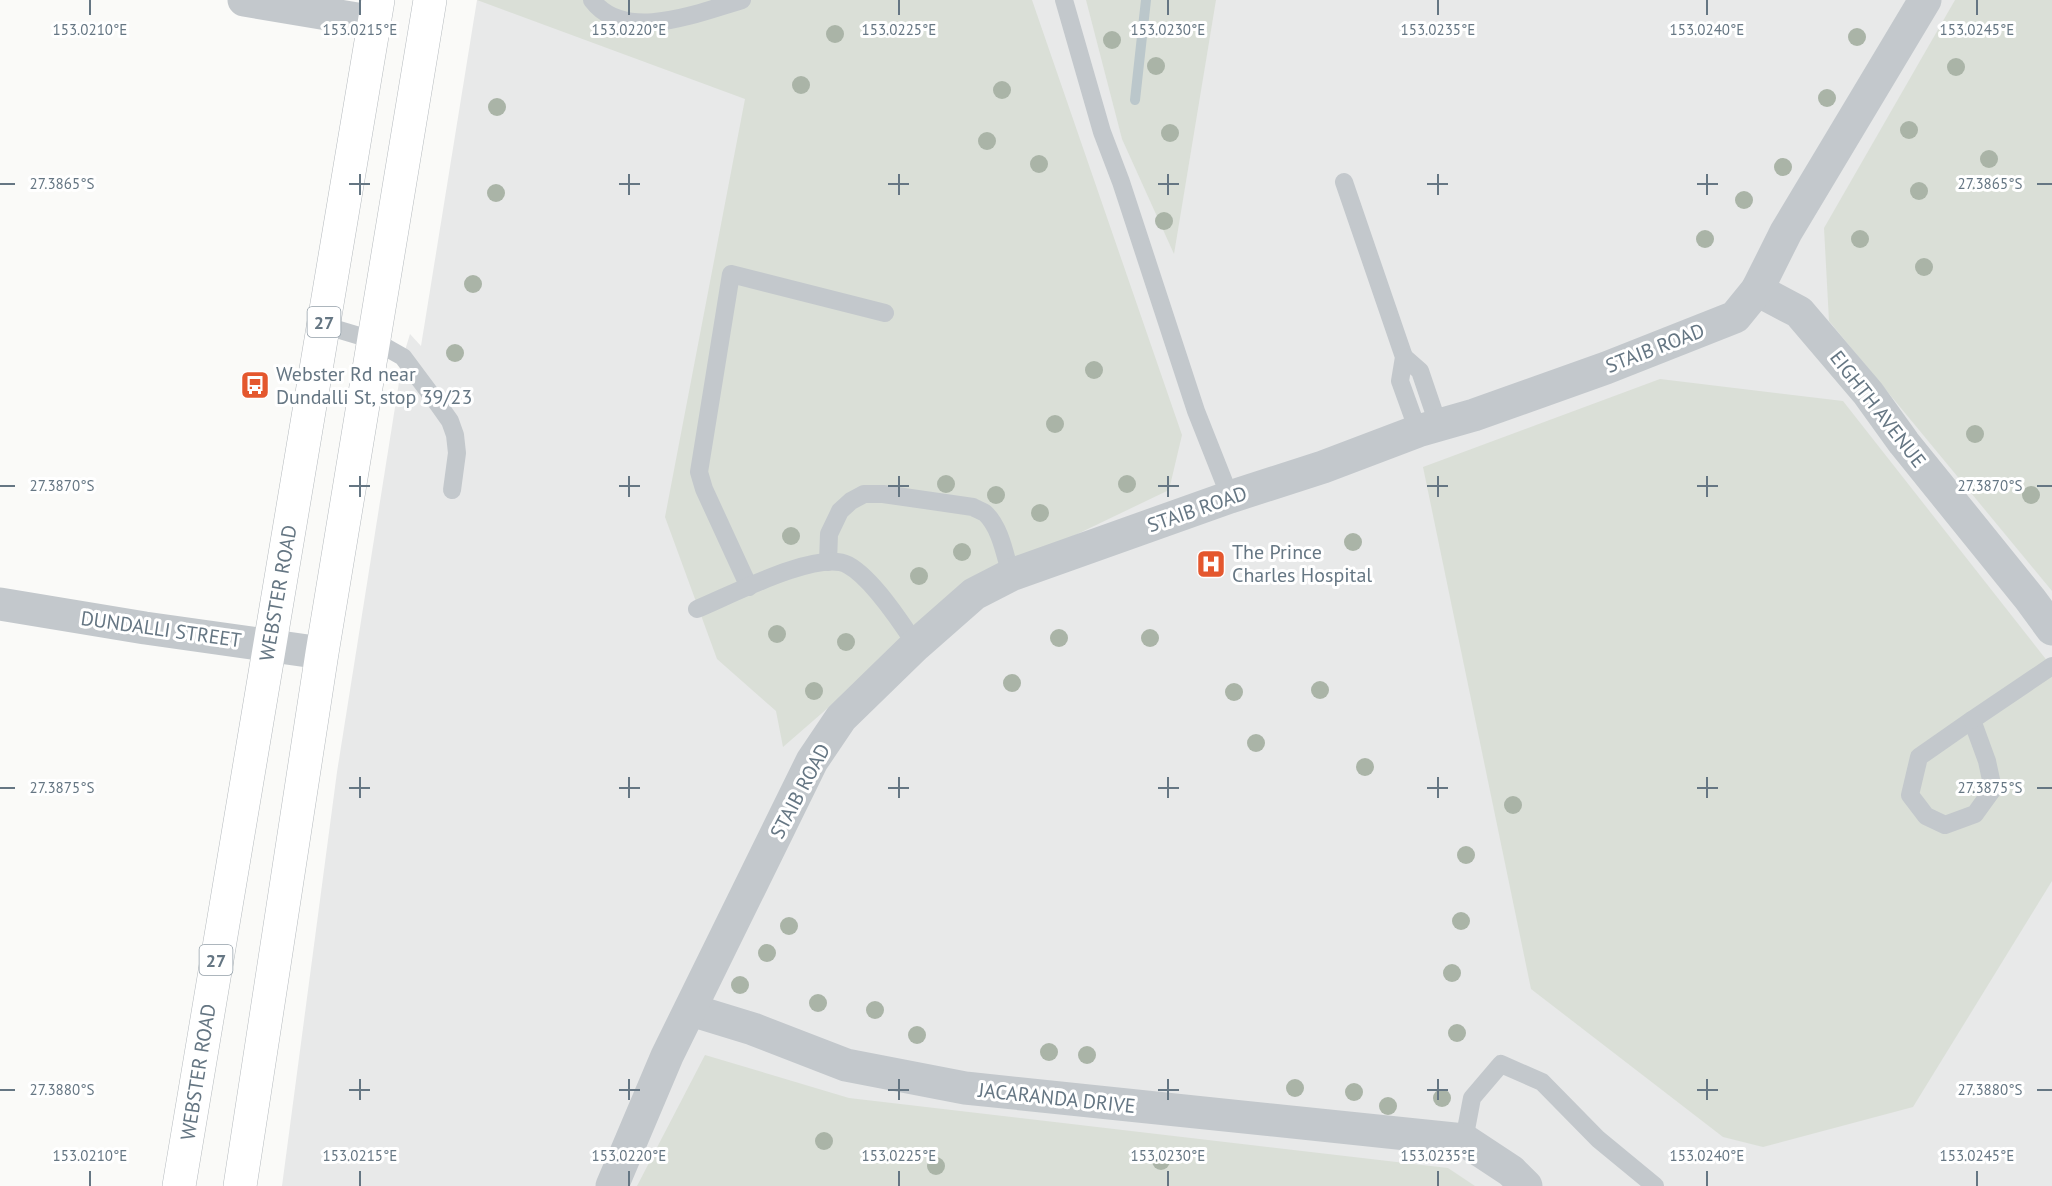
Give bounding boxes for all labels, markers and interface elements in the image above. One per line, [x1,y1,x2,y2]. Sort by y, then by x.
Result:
text: 153.0210°E [53,20,127,39]
text: 153.0215°E [323,20,397,39]
text: 153.0220°E [592,20,666,39]
text: 153.0225°E [862,20,936,39]
text: 153.0230°E [1131,20,1205,39]
text: 153.0235°E [1401,20,1475,39]
text: 153.0240°E [1670,20,1744,39]
text: 153.0245°E [1940,20,2014,39]
text: 27.3865°S [30,174,95,193]
text: 27.3865°S [1958,174,2023,193]
road number: 27 [308,307,340,337]
street label: STAIB ROAD [1602,317,1708,379]
street label: EIGHTH AVENUE [1824,345,1932,473]
place label: Webster Rd near Dundalli St, stop 39/23 [276,361,472,410]
bus stop icon: Webster Rd near Dundalli St, stop 39/23 [239,369,271,401]
text: 27.3870°S [30,476,95,495]
text: 27.3870°S [1958,476,2023,495]
street label: STAIB ROAD [1144,480,1250,538]
street label: WEBSTER ROAD [253,523,303,663]
place label: The Prince Charles Hospital [1232,539,1372,588]
hospital icon: The Prince Charles Hospital [1195,548,1227,580]
street label: DUNDALLI STREET [79,605,243,653]
street label: STAIB ROAD [764,739,836,843]
text: 27.3875°S [30,778,95,797]
text: 27.3875°S [1958,778,2023,797]
road number: 27 [200,945,232,975]
street label: WEBSTER ROAD [174,1002,222,1142]
street label: JACARANDA DRIVE [976,1077,1137,1119]
text: 27.3880°S [30,1080,95,1099]
text: 27.3880°S [1958,1080,2023,1099]
text: 153.0210°E [53,1146,127,1165]
text: 153.0215°E [323,1146,397,1165]
text: 153.0220°E [592,1146,666,1165]
text: 153.0225°E [862,1146,936,1165]
text: 153.0230°E [1131,1146,1205,1165]
text: 153.0235°E [1401,1146,1475,1165]
text: 153.0240°E [1670,1146,1744,1165]
text: 153.0245°E [1940,1146,2014,1165]

